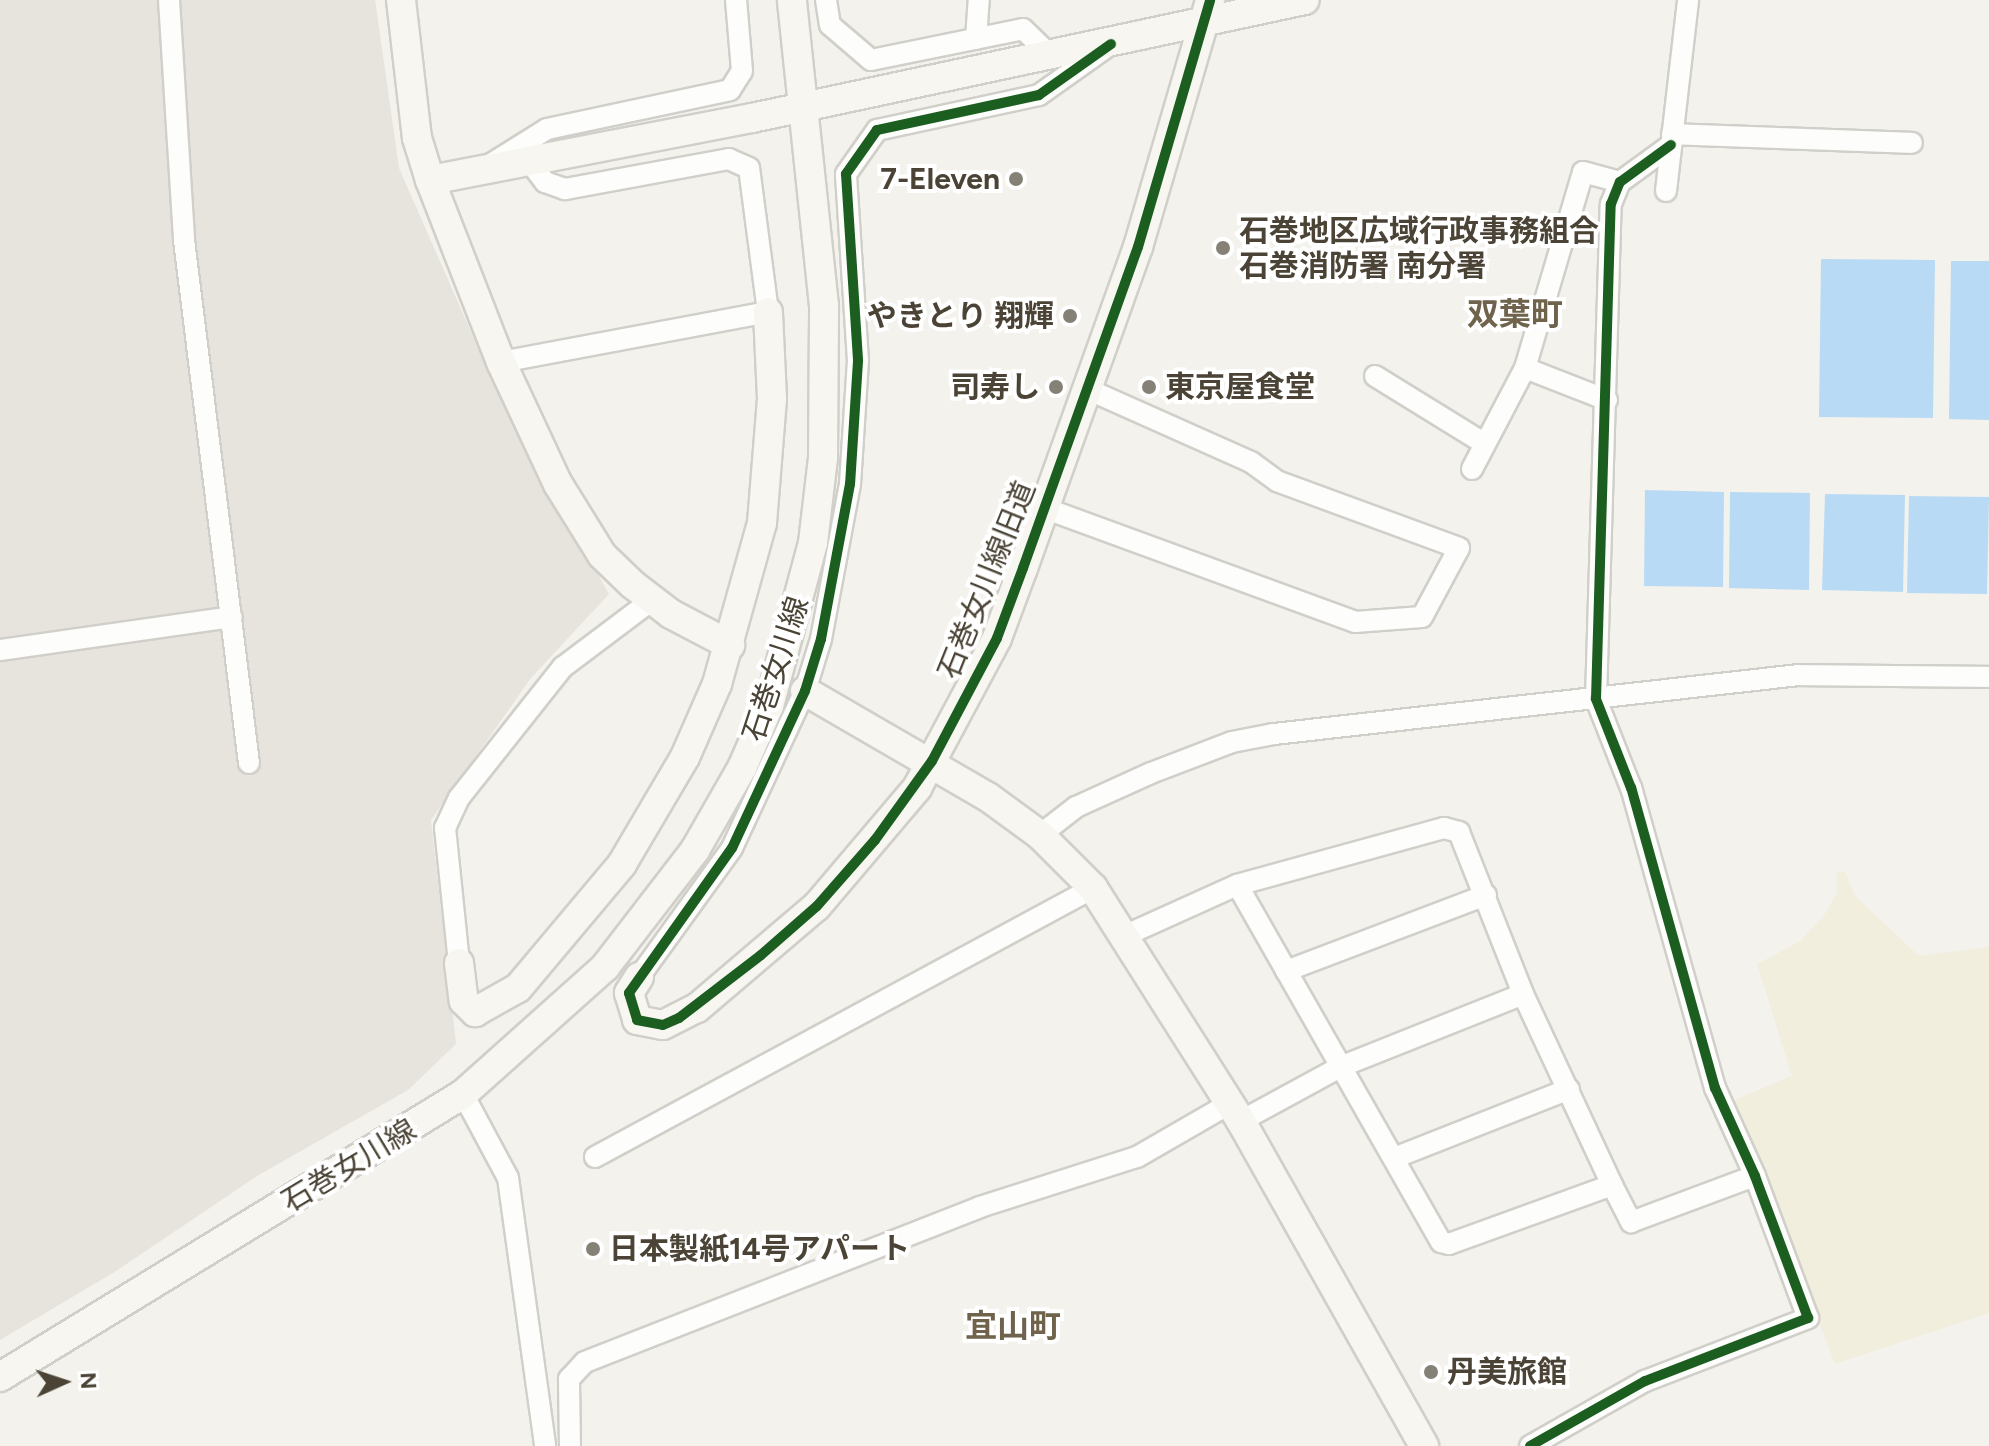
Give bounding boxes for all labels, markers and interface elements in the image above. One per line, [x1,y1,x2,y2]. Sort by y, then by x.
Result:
place label: 7-Eleven [880,161,1000,197]
marker: 7-Eleven [1007,170,1025,188]
place label: 石巻地区広域行政事務組合 石巻消防署 南分署 [1239,213,1599,284]
marker: 石巻地区広域行政事務組合 石巻消防署 南分署 [1214,239,1232,257]
district label: 双葉町 [1467,295,1563,333]
place label: やきとり 翔輝 [867,298,1054,334]
marker: やきとり 翔輝 [1061,307,1079,325]
place label: 司寿し [950,369,1040,405]
place label: 東京屋食堂 [1165,369,1315,405]
marker: 司寿し [1047,378,1065,396]
marker: 東京屋食堂 [1140,378,1158,396]
street label: 石巻女川線旧道 [931,476,1043,684]
street label: 石巻女川線 [736,592,816,746]
street label: 石巻女川線 [275,1112,423,1220]
place label: 日本製紙14号アパート [609,1231,911,1267]
marker: 日本製紙14号アパート [584,1240,602,1258]
district label: 宜山町 [965,1307,1061,1345]
north arrow [24,1342,104,1422]
place label: 丹美旅館 [1447,1354,1567,1390]
marker: 丹美旅館 [1422,1363,1440,1381]
text: N [75,1372,102,1390]

